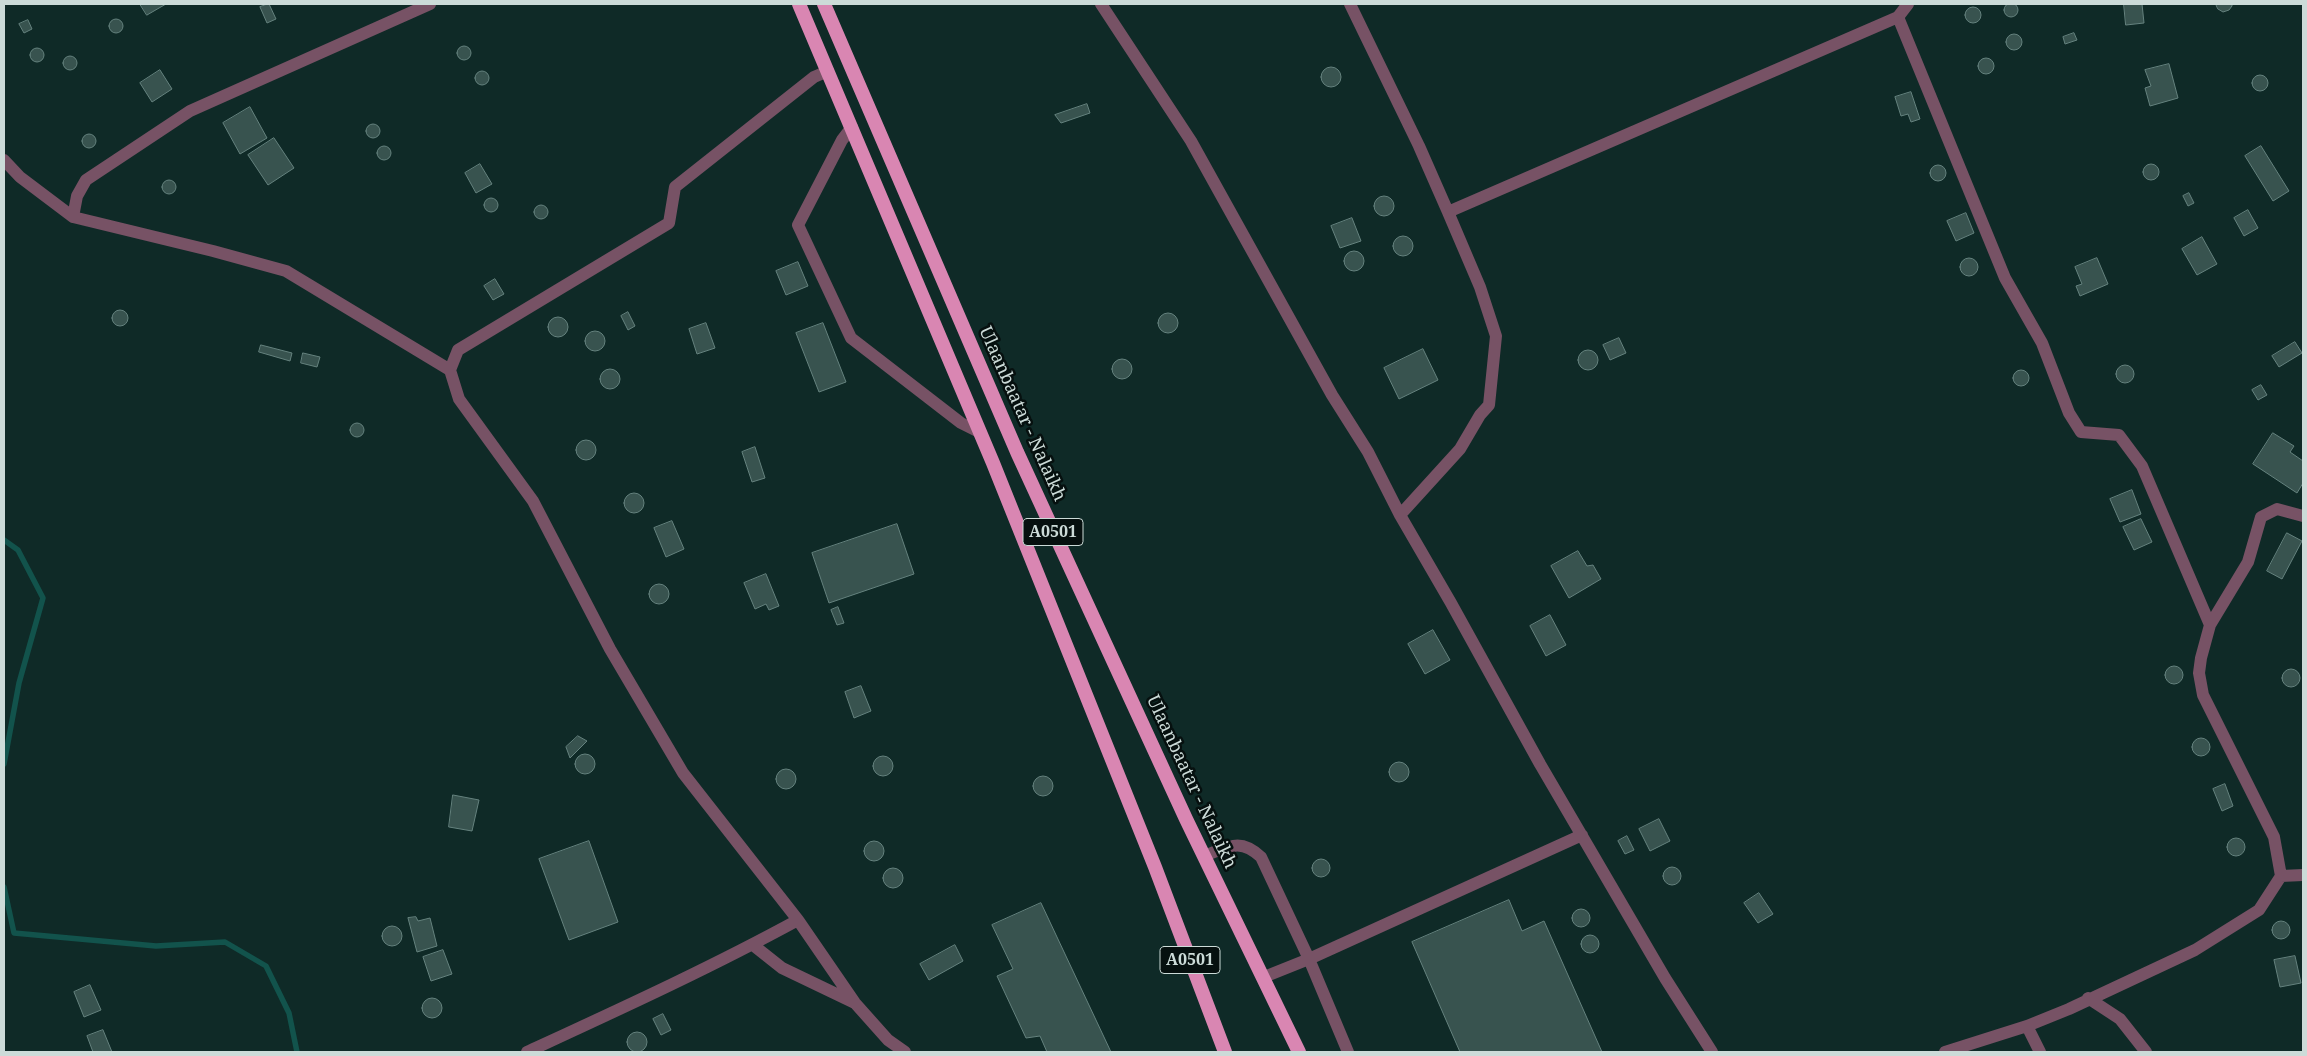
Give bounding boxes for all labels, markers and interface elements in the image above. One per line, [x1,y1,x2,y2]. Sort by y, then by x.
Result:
street label: Ulaanbaatar - Nalaikh [974,323,1070,505]
road number: A0501 [1023,518,1083,546]
street label: Ulaanbaatar - Nalaikh [1141,692,1241,872]
road number: A0501 [1160,946,1220,974]

